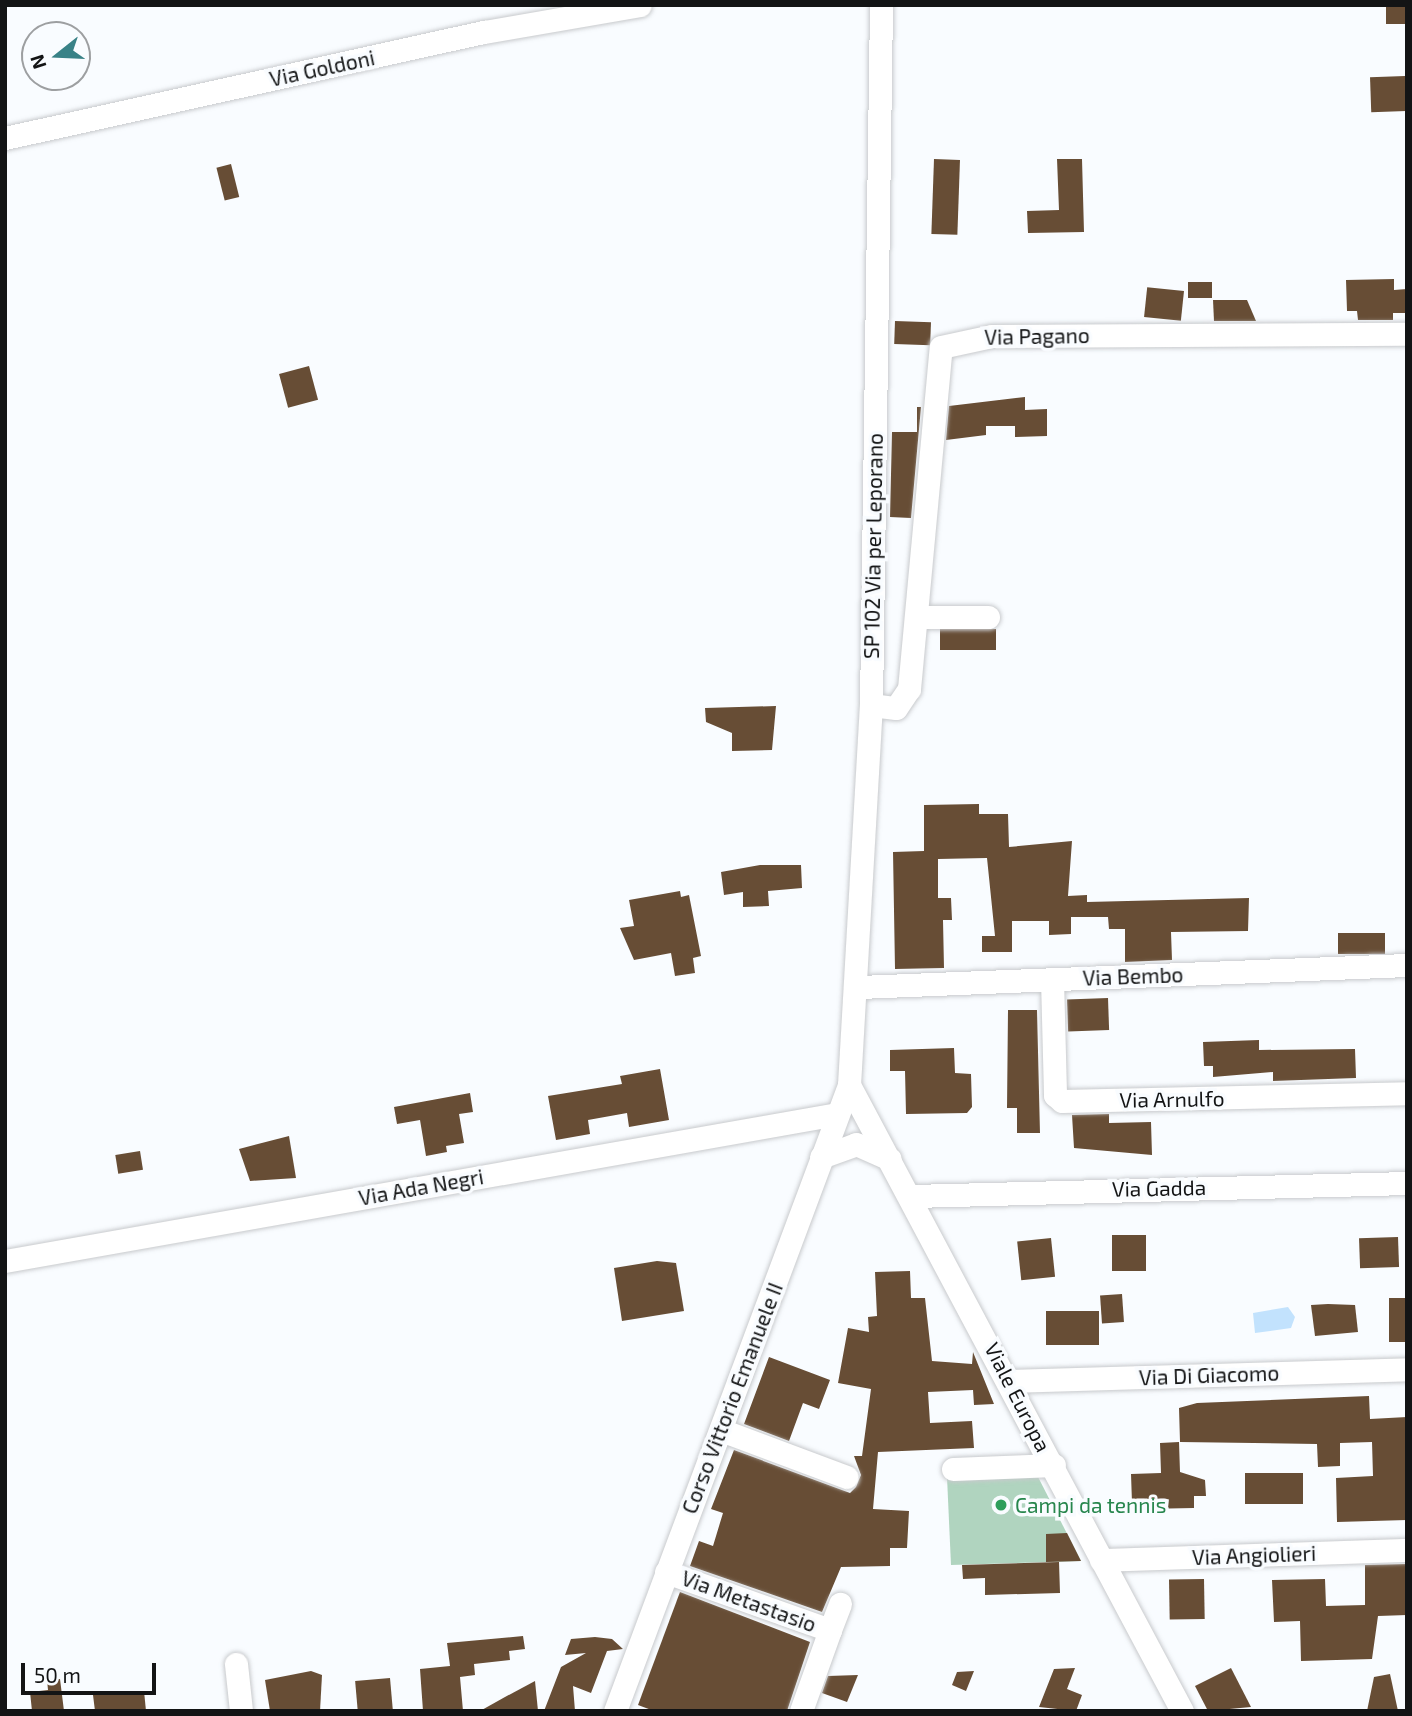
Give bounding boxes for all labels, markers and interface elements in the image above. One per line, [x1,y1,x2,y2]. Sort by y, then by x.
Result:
north arrow [21,21,91,91]
street label: Via Goldoni [267,45,377,91]
text: N [24,52,51,72]
street label: Via Pagano [984,322,1090,350]
street label: SP 102 Via per Leporano [858,432,888,660]
street label: Via Bembo [1082,962,1184,990]
street label: Via Arnulfo [1119,1085,1225,1113]
street label: Via Ada Negri [356,1164,486,1210]
street label: Via Gadda [1112,1175,1206,1201]
street label: Corso Vittorio Emanuele II [676,1279,788,1517]
street label: Viale Europa [980,1338,1056,1456]
street label: Via Di Giacomo [1138,1360,1280,1390]
place label: Campi da tennis [1015,1492,1167,1518]
marker: Campi da tennis [993,1497,1009,1513]
street label: Via Angiolieri [1191,1540,1317,1570]
street label: Via Metastasio [678,1565,820,1637]
scale bar [24,1650,159,1694]
text: 50 m [34,1662,81,1687]

